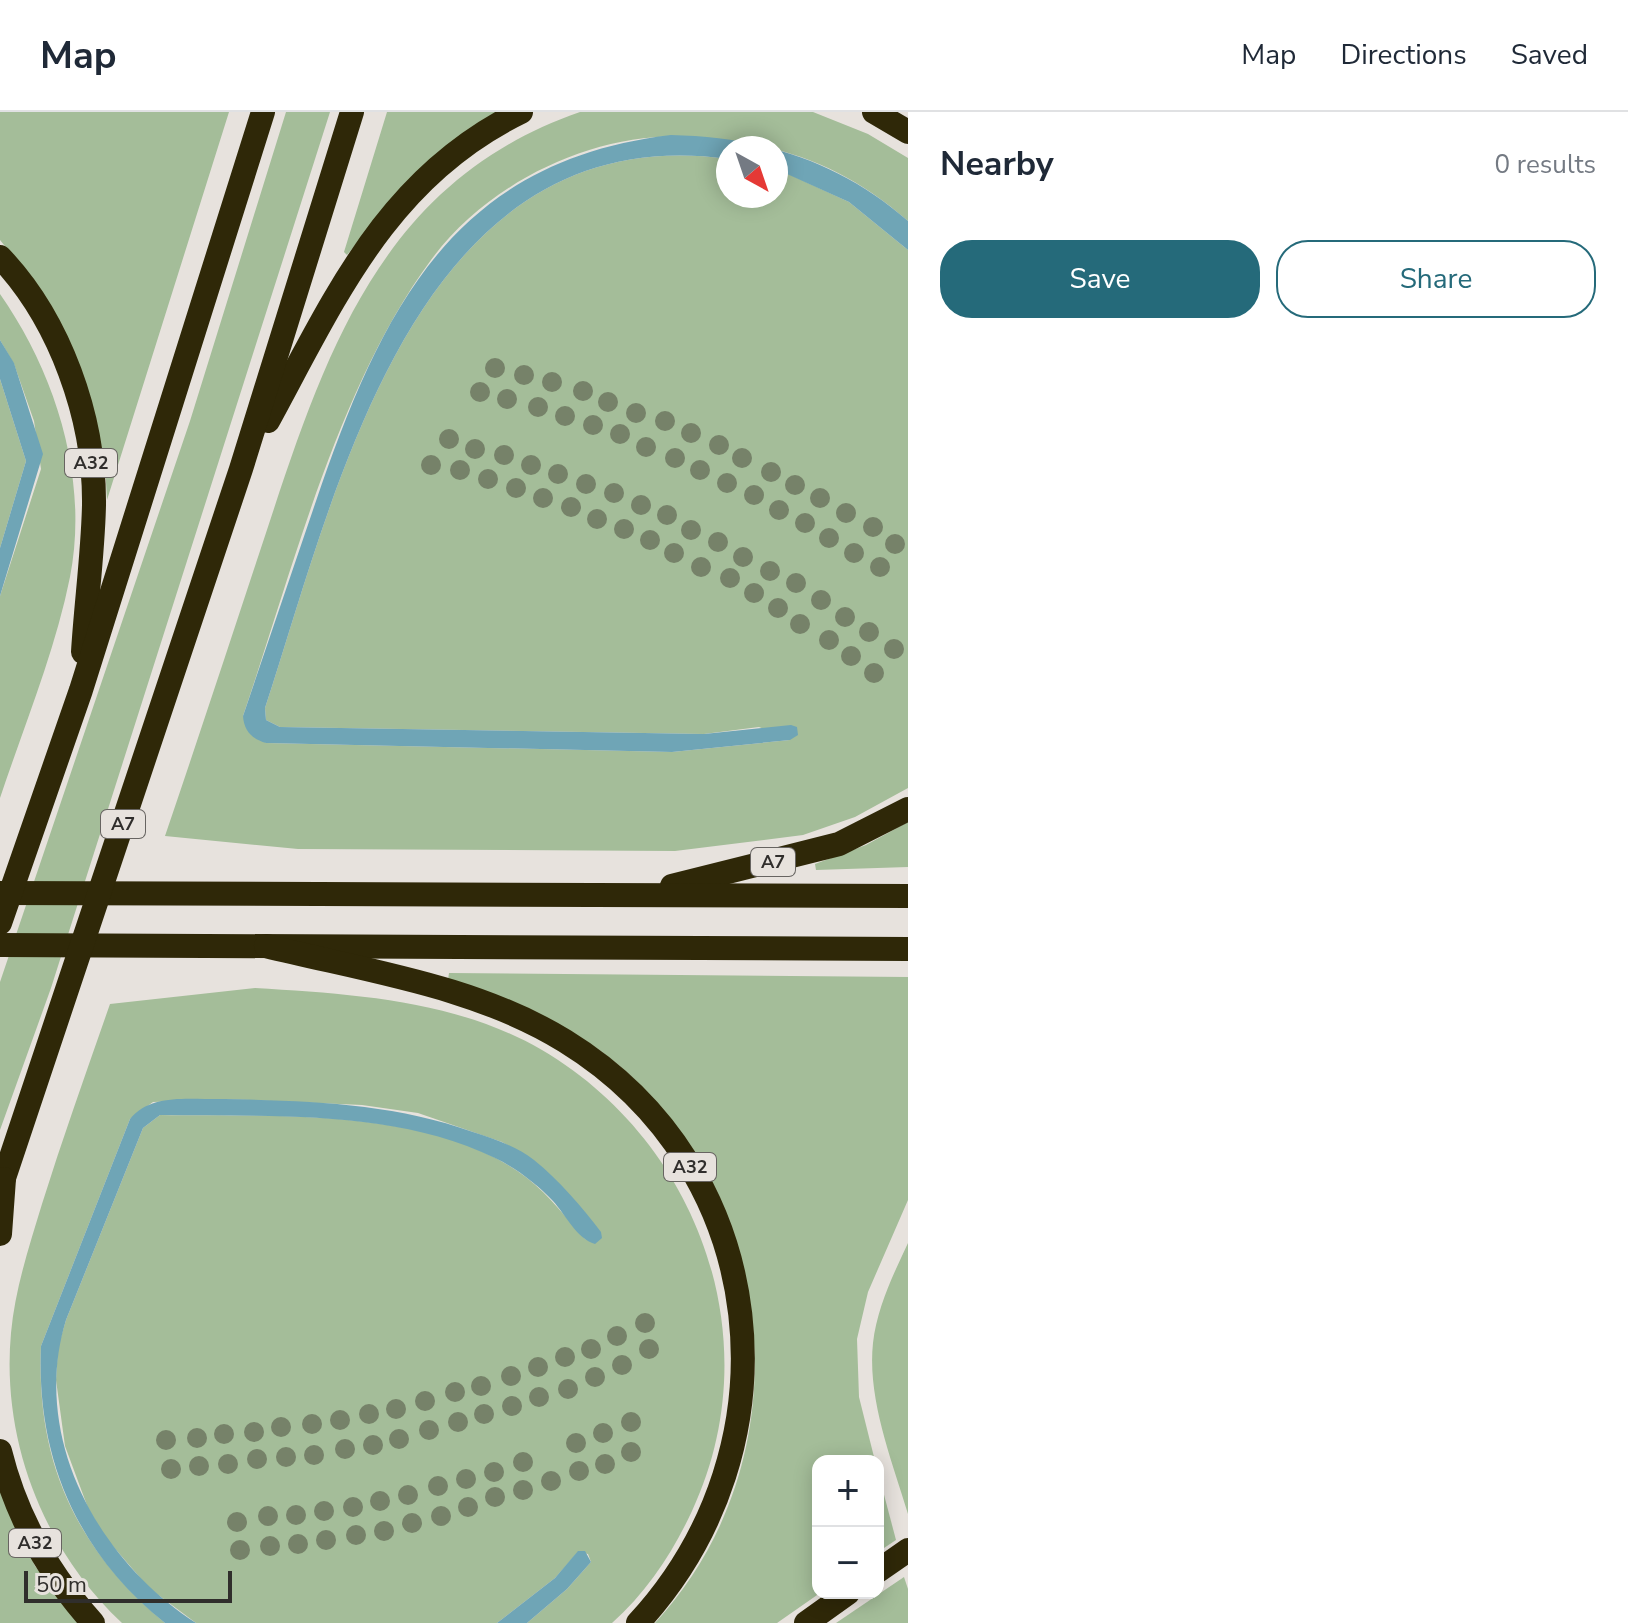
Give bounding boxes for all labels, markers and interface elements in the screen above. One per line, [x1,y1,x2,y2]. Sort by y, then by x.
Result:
text: Map [40,30,117,81]
text: Map [1241,36,1296,74]
text: Directions [1340,36,1467,74]
text: Saved [1511,36,1588,74]
north arrow [716,136,788,208]
text: Nearby [940,141,1054,187]
text: 0 results [1495,147,1596,182]
button: Save [940,240,1260,318]
button: Share [1276,240,1596,318]
road number: A32 [65,449,117,477]
road number: A7 [101,810,145,838]
road number: A7 [751,848,795,876]
road number: A32 [664,1153,716,1181]
map controls [812,1455,884,1599]
button: + [812,1455,884,1527]
button: − [812,1527,884,1599]
road number: A32 [9,1529,61,1557]
scale bar [24,1567,232,1603]
text: 50 m [36,1570,87,1600]

